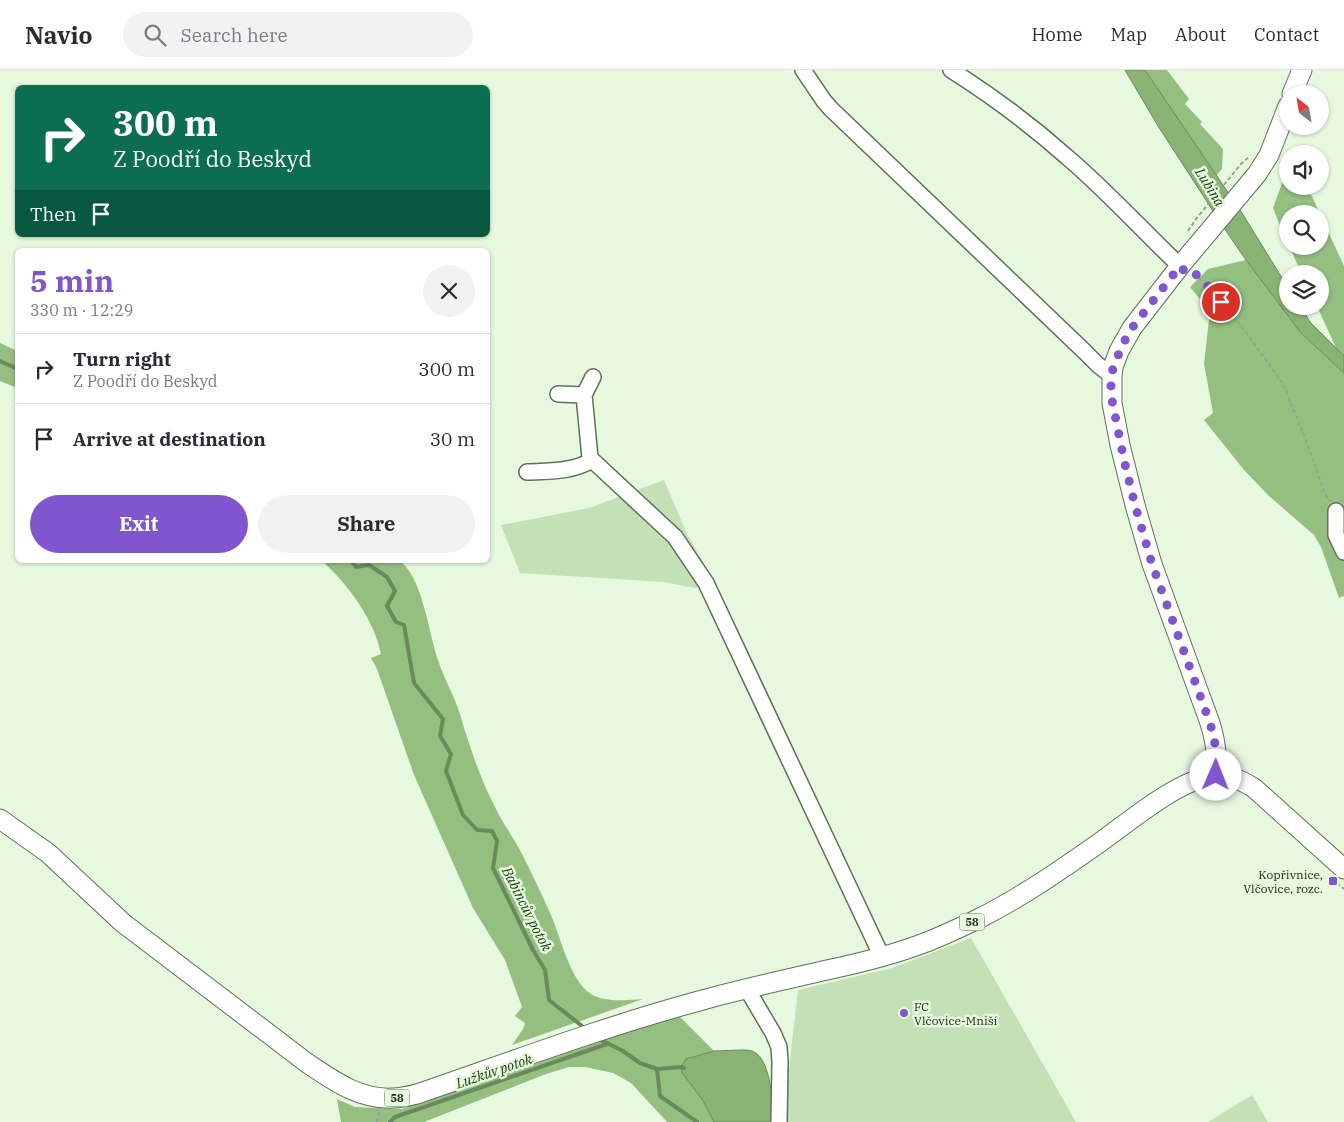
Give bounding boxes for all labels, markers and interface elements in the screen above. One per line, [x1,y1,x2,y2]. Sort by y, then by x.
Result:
search box [123,12,473,57]
text: Navio [25,19,93,51]
icon: search [141,21,169,49]
text: Search here [181,23,288,47]
text: Home [1031,23,1083,46]
text: Map [1111,23,1147,46]
text: About [1175,23,1226,46]
text: Contact [1254,23,1319,46]
north arrow [1279,85,1329,135]
map controls [1279,85,1329,315]
text: 300 m [113,100,218,146]
icon: right [30,105,95,170]
text: Z Poodří do Beskyd [113,144,312,173]
button: sound [1279,145,1329,195]
water label: Lubina [1191,163,1229,210]
icon: arrive [87,200,115,228]
text: Then [30,202,77,226]
button: search [1279,205,1329,255]
text: 5 min [30,261,114,300]
button: close [423,265,475,317]
button: layers [1279,265,1329,315]
pin [1200,281,1242,323]
icon: arrive [1207,288,1235,316]
text: 330 m · 12:29 [30,300,133,320]
text: Turn right [73,347,171,371]
icon: right [30,355,58,383]
text: 300 m [418,357,475,381]
text: Z Poodří do Beskyd [73,371,218,391]
icon: arrive [30,425,58,453]
text: Arrive at destination [73,427,266,451]
text: 30 m [430,427,475,451]
button: Exit [30,495,248,553]
button: Share [258,495,475,553]
position arrow [1189,748,1241,800]
water label: Babincův potok [498,863,556,955]
place label: Kopřivnice, Vlčovice, rozc. [1243,867,1323,896]
marker: Kopřivnice, Vlčovice, rozc. [1327,875,1339,887]
road number: 58 [960,914,984,930]
place label: FC Vlčovice-Mniší [914,999,998,1028]
marker: FC Vlčovice-Mniší [898,1007,910,1019]
water label: Lužkův potok [452,1049,535,1093]
road number: 58 [384,1090,410,1106]

